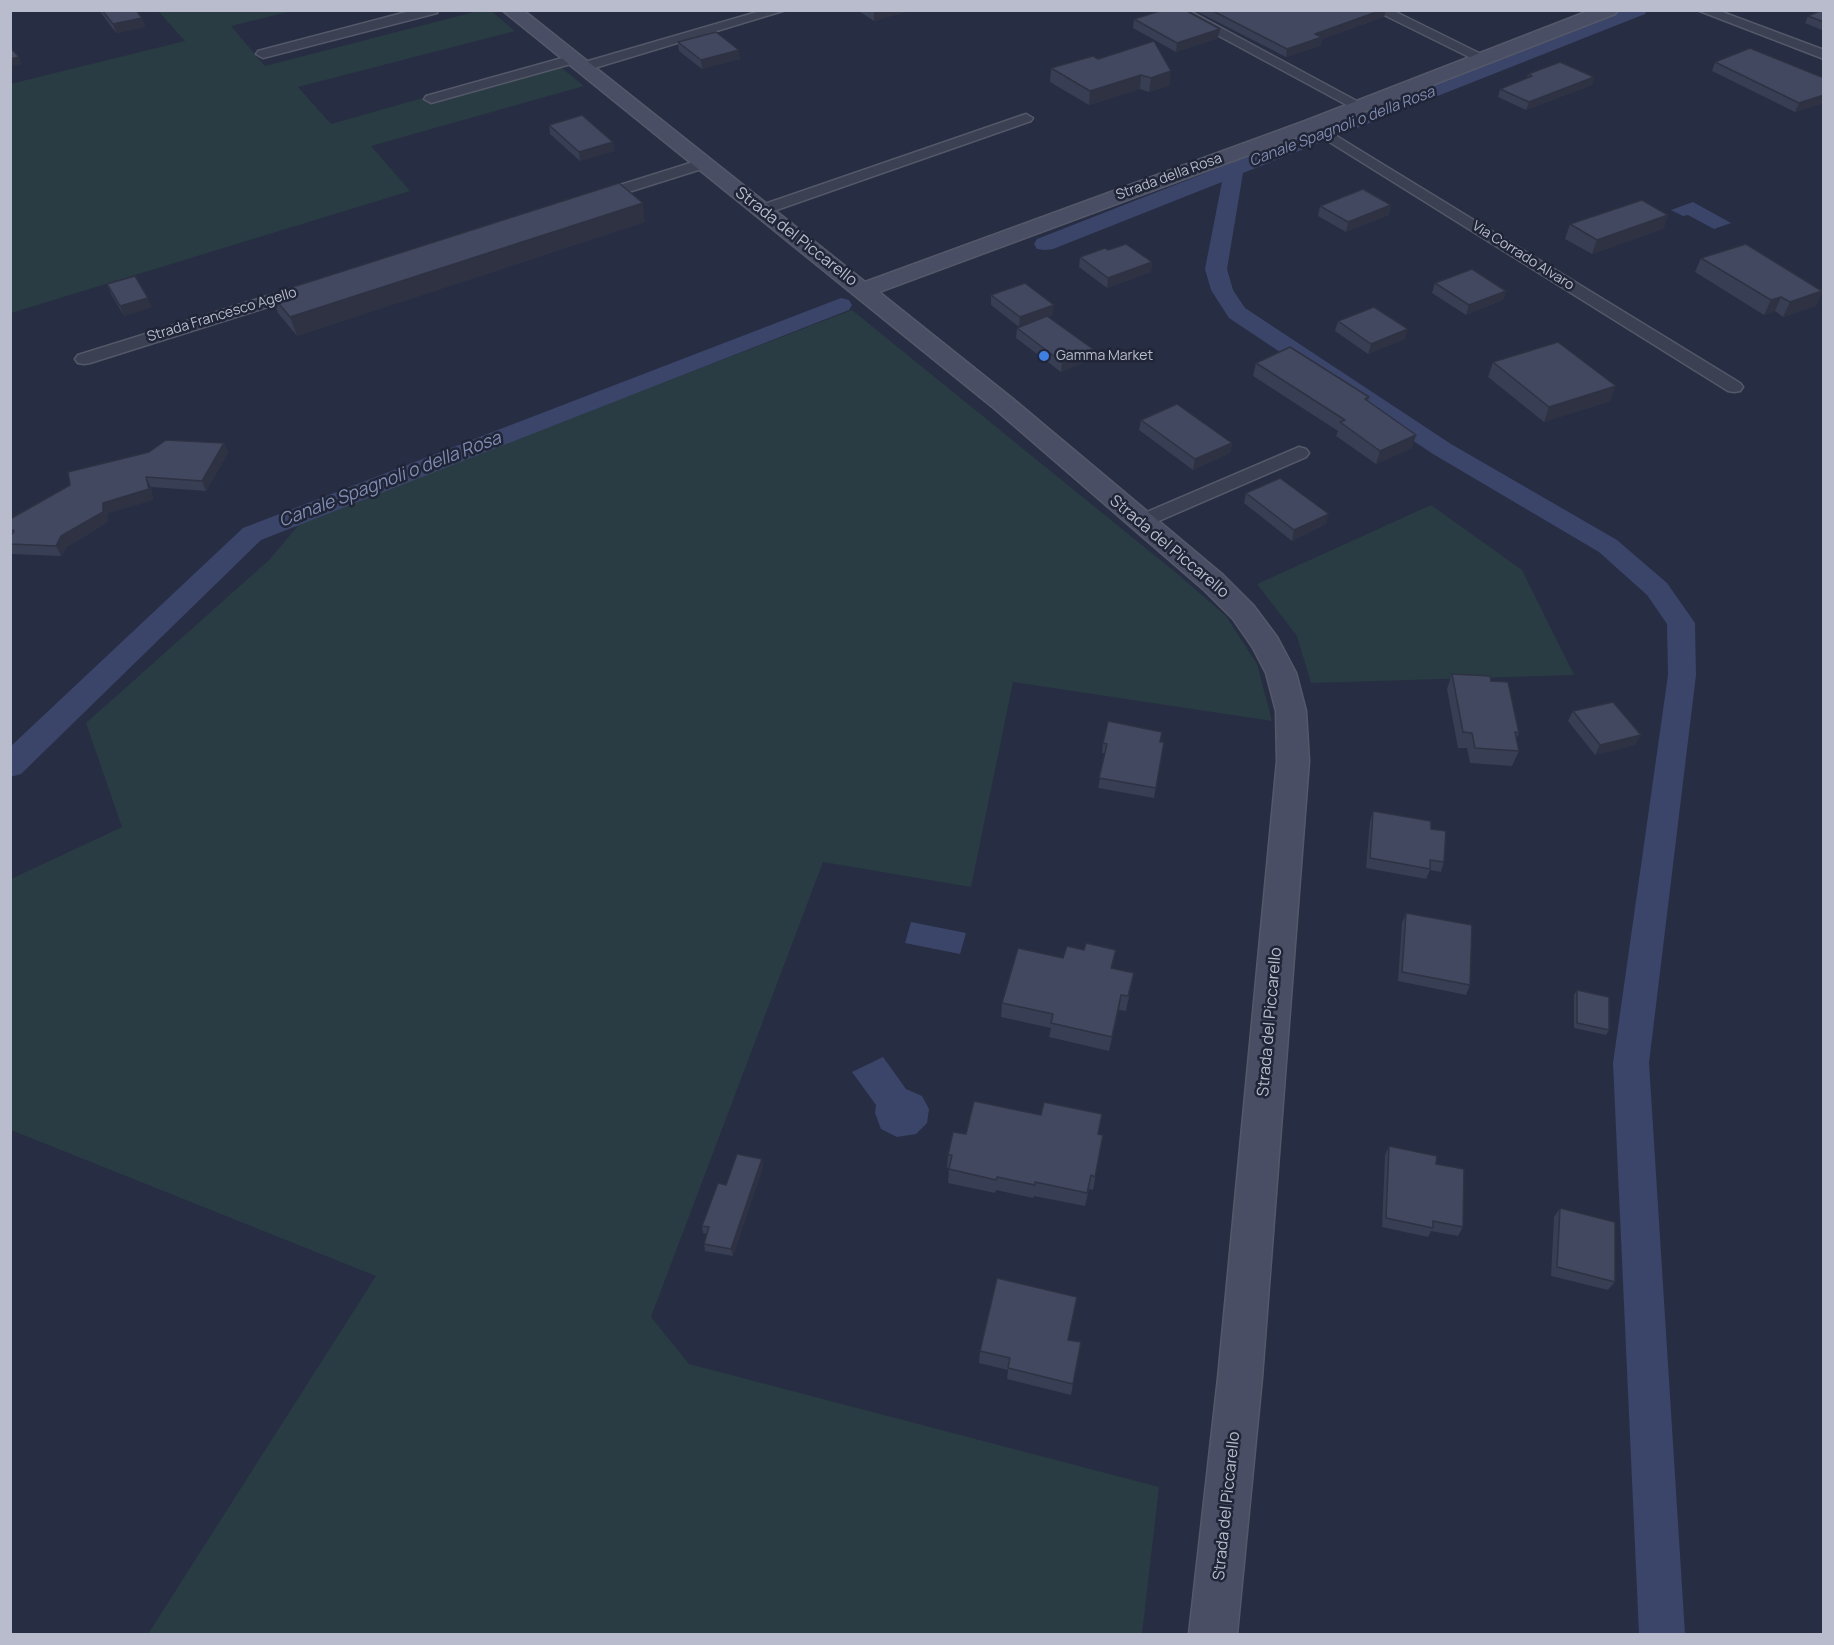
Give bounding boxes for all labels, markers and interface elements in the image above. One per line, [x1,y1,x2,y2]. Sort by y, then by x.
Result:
water label: Canale Spagnoli o della Rosa [1247,83,1437,171]
street label: Strada della Rosa [1114,150,1224,204]
street label: Strada del Piccarello [731,183,861,291]
street label: Via Corrado Alvaro [1469,218,1577,294]
street label: Strada Francesco Agello [145,284,299,346]
place label: Gamma Market [1056,348,1153,364]
marker: Gamma Market [1037,349,1051,363]
water label: Canale Spagnoli o della Rosa [276,428,504,532]
street label: Strada del Piccarello [1106,492,1232,602]
street label: Strada del Piccarello [1254,947,1286,1097]
street label: Strada del Piccarello [1210,1431,1244,1581]

